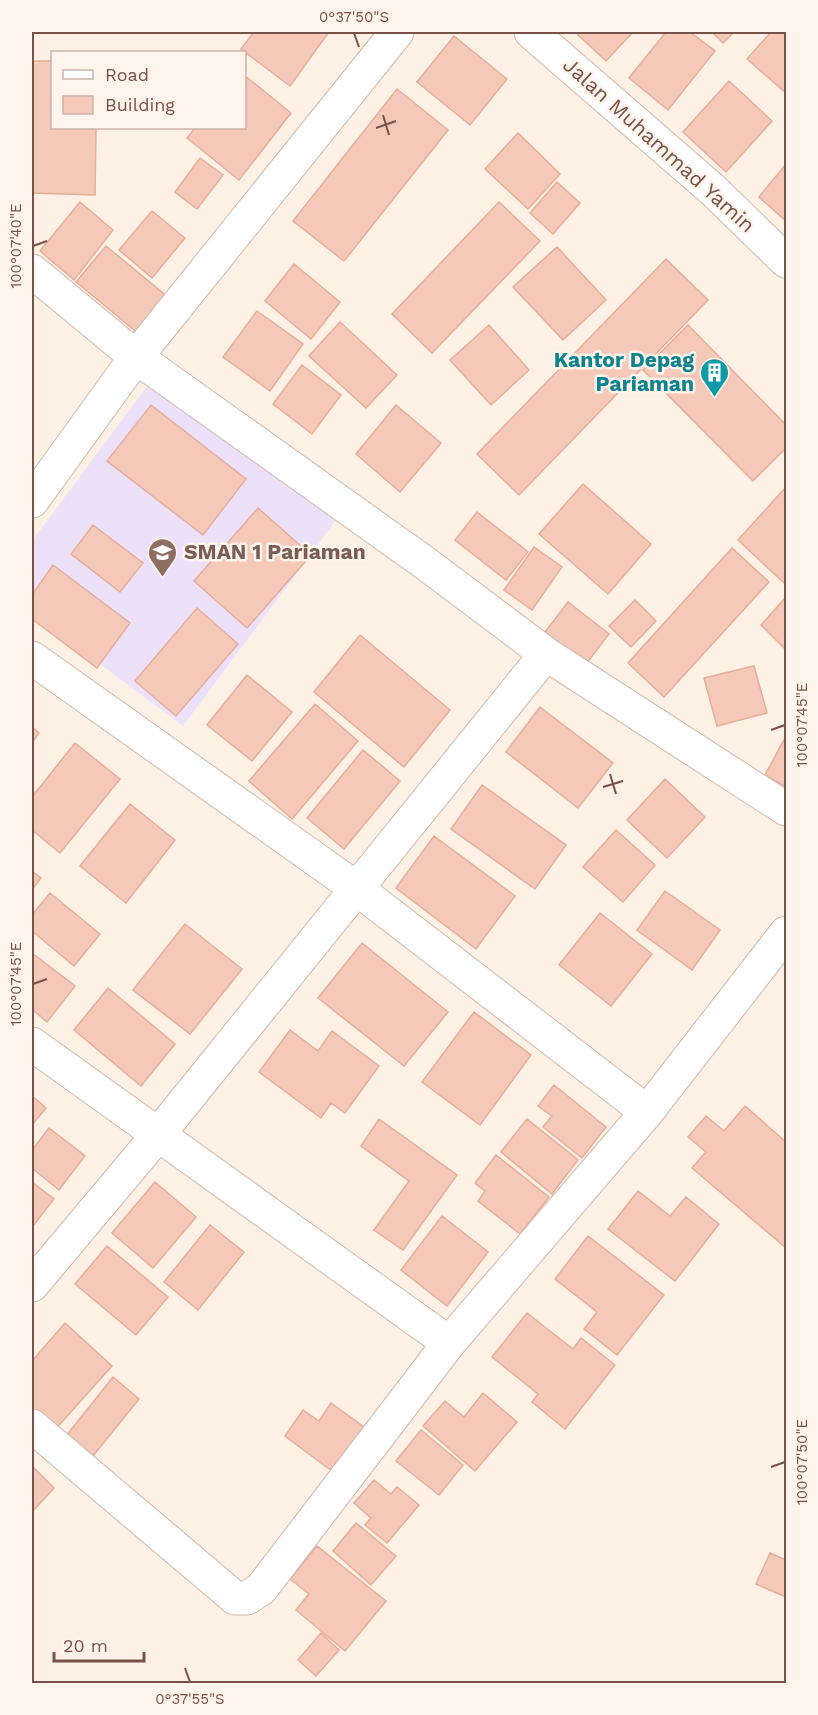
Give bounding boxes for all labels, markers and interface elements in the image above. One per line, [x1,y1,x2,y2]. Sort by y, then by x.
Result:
text: 0°37'50"S [319,8,389,26]
legend [51,51,246,129]
street label: Jalan Muhammad Yamin [558,52,760,237]
text: Road [105,64,149,85]
text: Building [105,94,175,115]
text: 100°07'40"E [7,203,25,289]
place label: Kantor Depag Pariaman [554,347,694,396]
building icon: Kantor Depag Pariaman [699,356,731,398]
school or university icon: SMAN 1 Pariaman [147,536,179,578]
place label: SMAN 1 Pariaman [184,539,366,564]
text: 100°07'45"E [793,683,811,767]
text: 100°07'45"E [7,942,25,1026]
text: 100°07'50"E [793,1419,811,1505]
scale bar [54,1625,144,1663]
text: 20 m [63,1635,108,1656]
text: 0°37'55"S [155,1690,225,1708]

